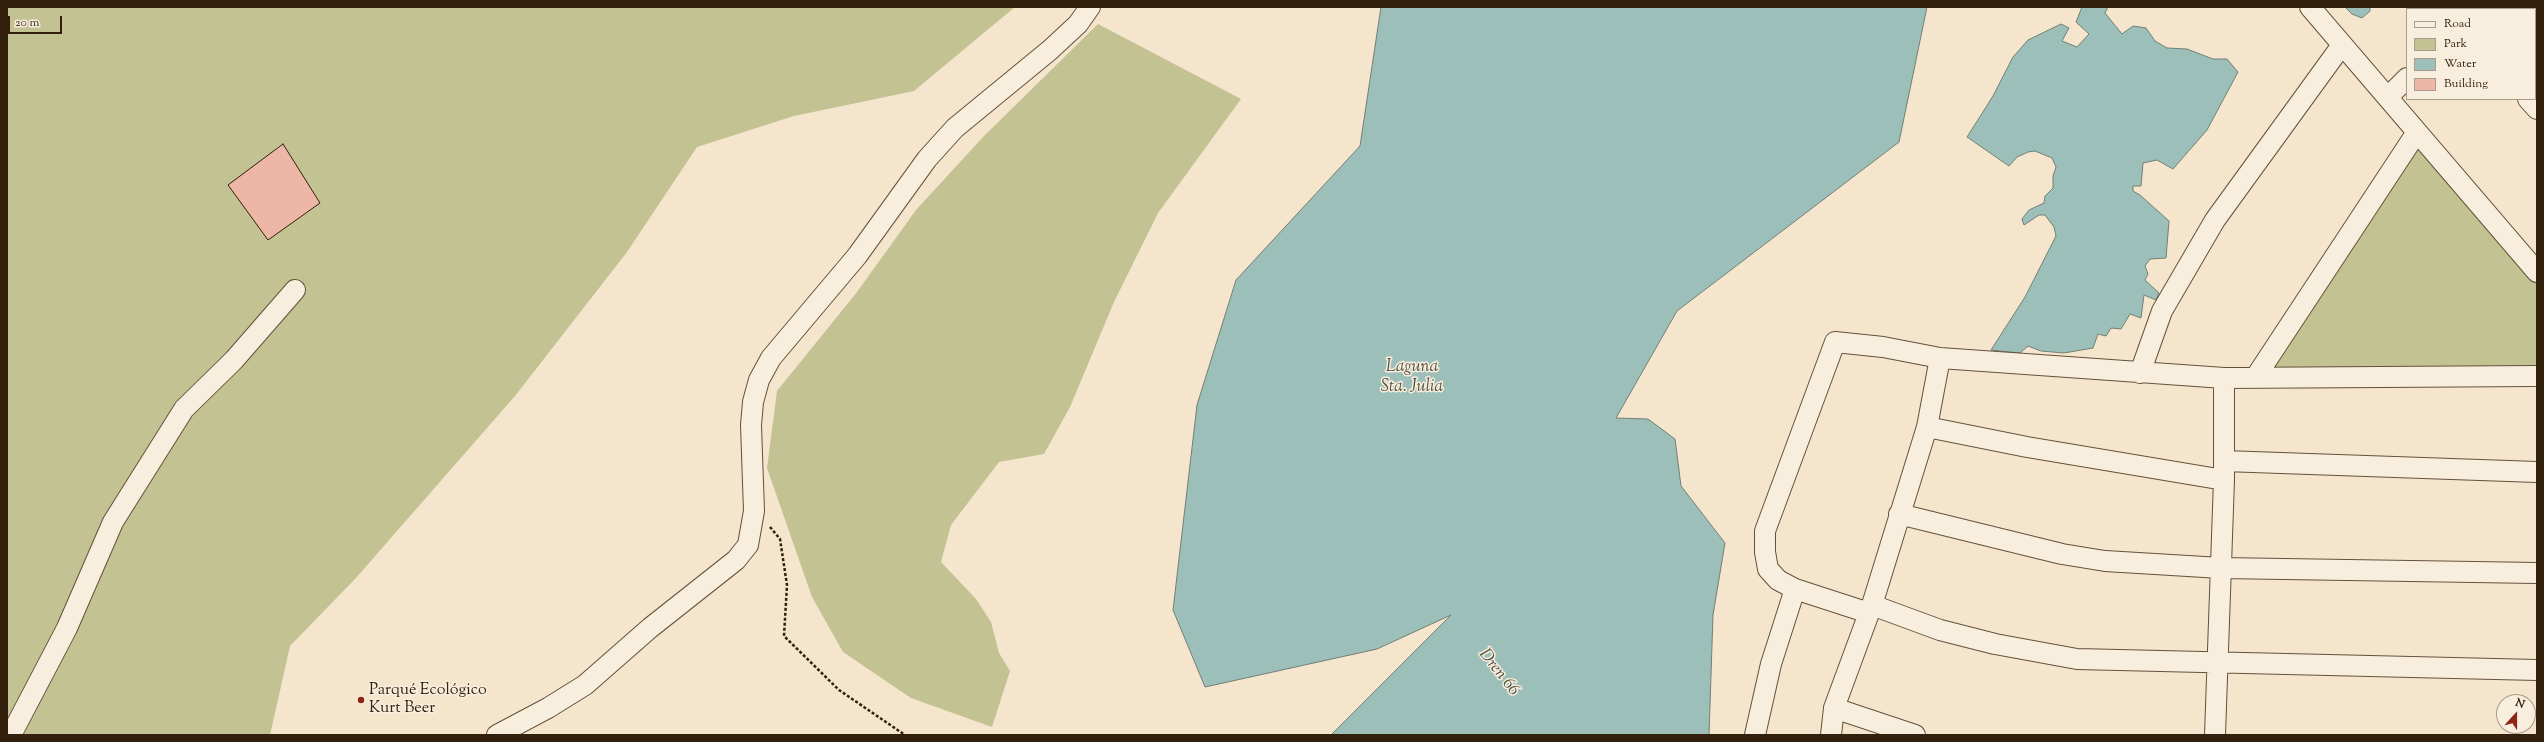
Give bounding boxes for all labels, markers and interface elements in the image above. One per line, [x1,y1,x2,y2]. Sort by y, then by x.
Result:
scale bar [10,8,64,34]
legend [2406,8,2536,100]
text: 20 m [15,14,39,32]
text: Road [2444,15,2471,33]
text: Park [2444,35,2467,53]
text: Water [2444,55,2476,73]
text: Building [2444,75,2488,93]
water label: Laguna Sta. Julia [1381,358,1443,398]
water label: Dren 66 [1473,645,1523,701]
place label: Parqué Ecológico Kurt Beer [369,681,487,719]
north arrow [2496,694,2536,734]
marker: Parqué Ecológico Kurt Beer [356,695,366,705]
text: N [2513,695,2527,713]

